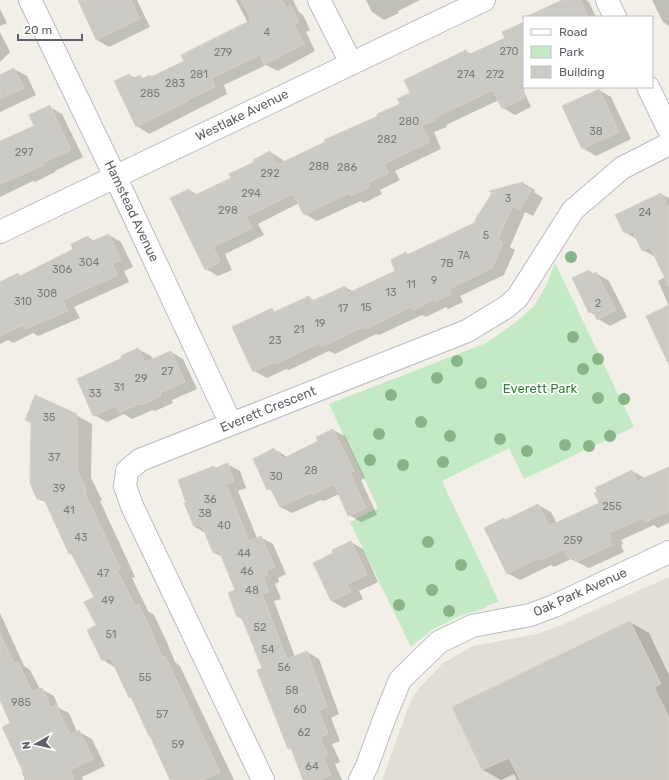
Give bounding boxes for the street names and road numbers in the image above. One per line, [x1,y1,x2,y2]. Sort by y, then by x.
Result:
street label: Westlake Avenue [193,86,291,144]
street label: Hamstead Avenue [102,158,162,264]
street label: Everett Crescent [218,383,318,435]
street label: Oak Park Avenue [531,565,629,619]

